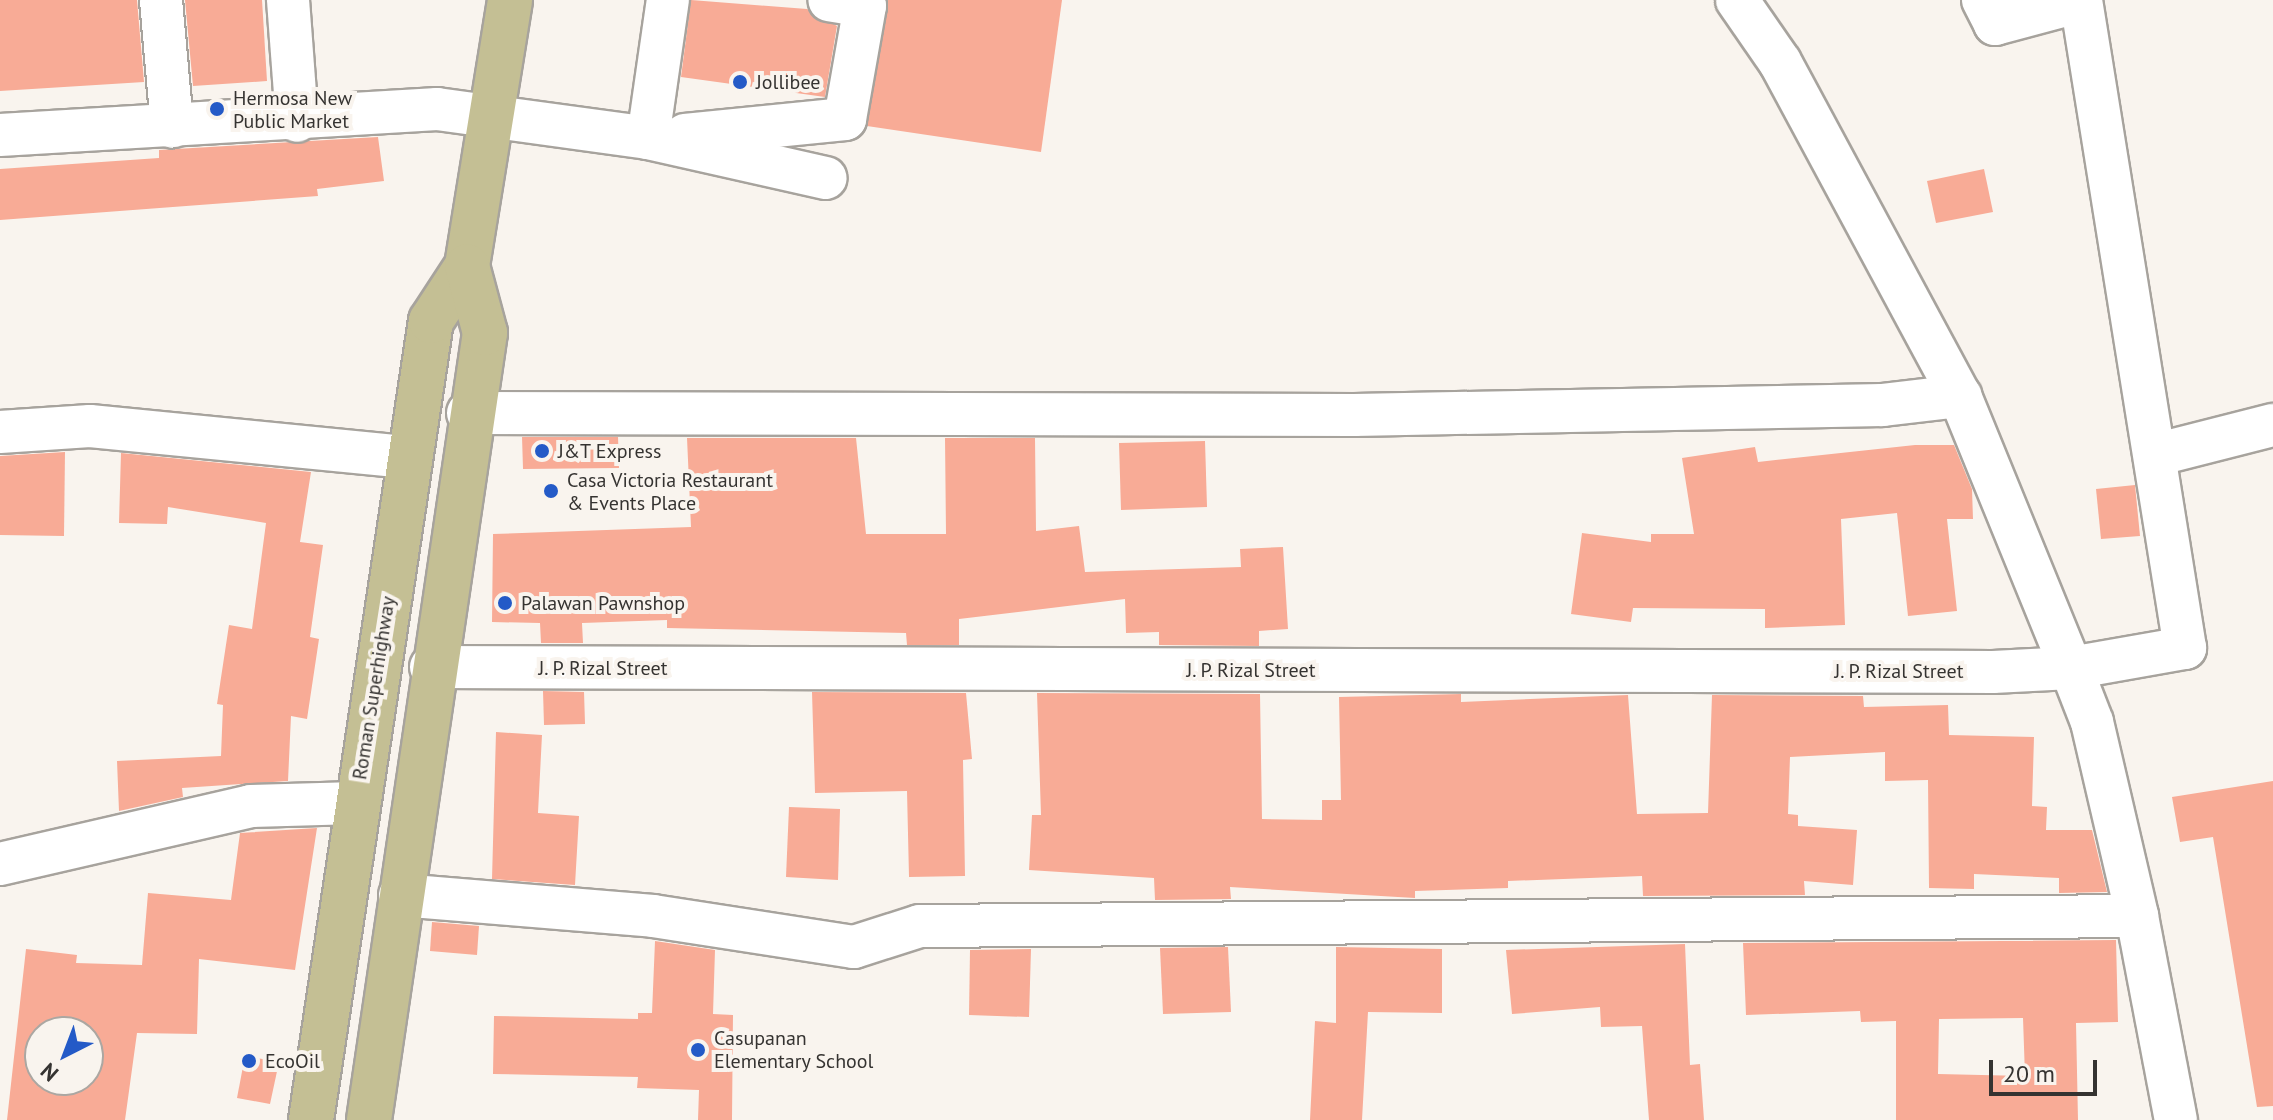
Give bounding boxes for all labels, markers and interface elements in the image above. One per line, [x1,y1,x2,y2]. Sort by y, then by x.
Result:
place label: Jollibee [756,70,820,94]
marker: Jollibee [731,73,749,91]
place label: Hermosa New Public Market [233,86,352,133]
marker: Hermosa New Public Market [208,100,226,118]
place label: J&T Express [558,439,662,463]
marker: J&T Express [533,442,551,460]
place label: Casa Victoria Restaurant & Events Place [567,468,774,515]
marker: Casa Victoria Restaurant & Events Place [542,482,560,500]
place label: Palawan Pawnshop [521,591,685,615]
marker: Palawan Pawnshop [496,594,514,612]
street label: Roman Superhighway [348,595,400,781]
street label: J. P. Rizal Street [537,656,669,680]
street label: J. P. Rizal Street [1185,658,1317,682]
street label: J. P. Rizal Street [1833,659,1965,683]
north arrow [24,1016,104,1096]
place label: Casupanan Elementary School [714,1026,874,1073]
marker: Casupanan Elementary School [689,1041,707,1059]
scale bar [1993,1044,2101,1094]
place label: EcoOil [265,1049,320,1073]
marker: EcoOil [240,1052,258,1070]
text: N [35,1057,64,1088]
text: 20 m [2003,1058,2055,1089]

